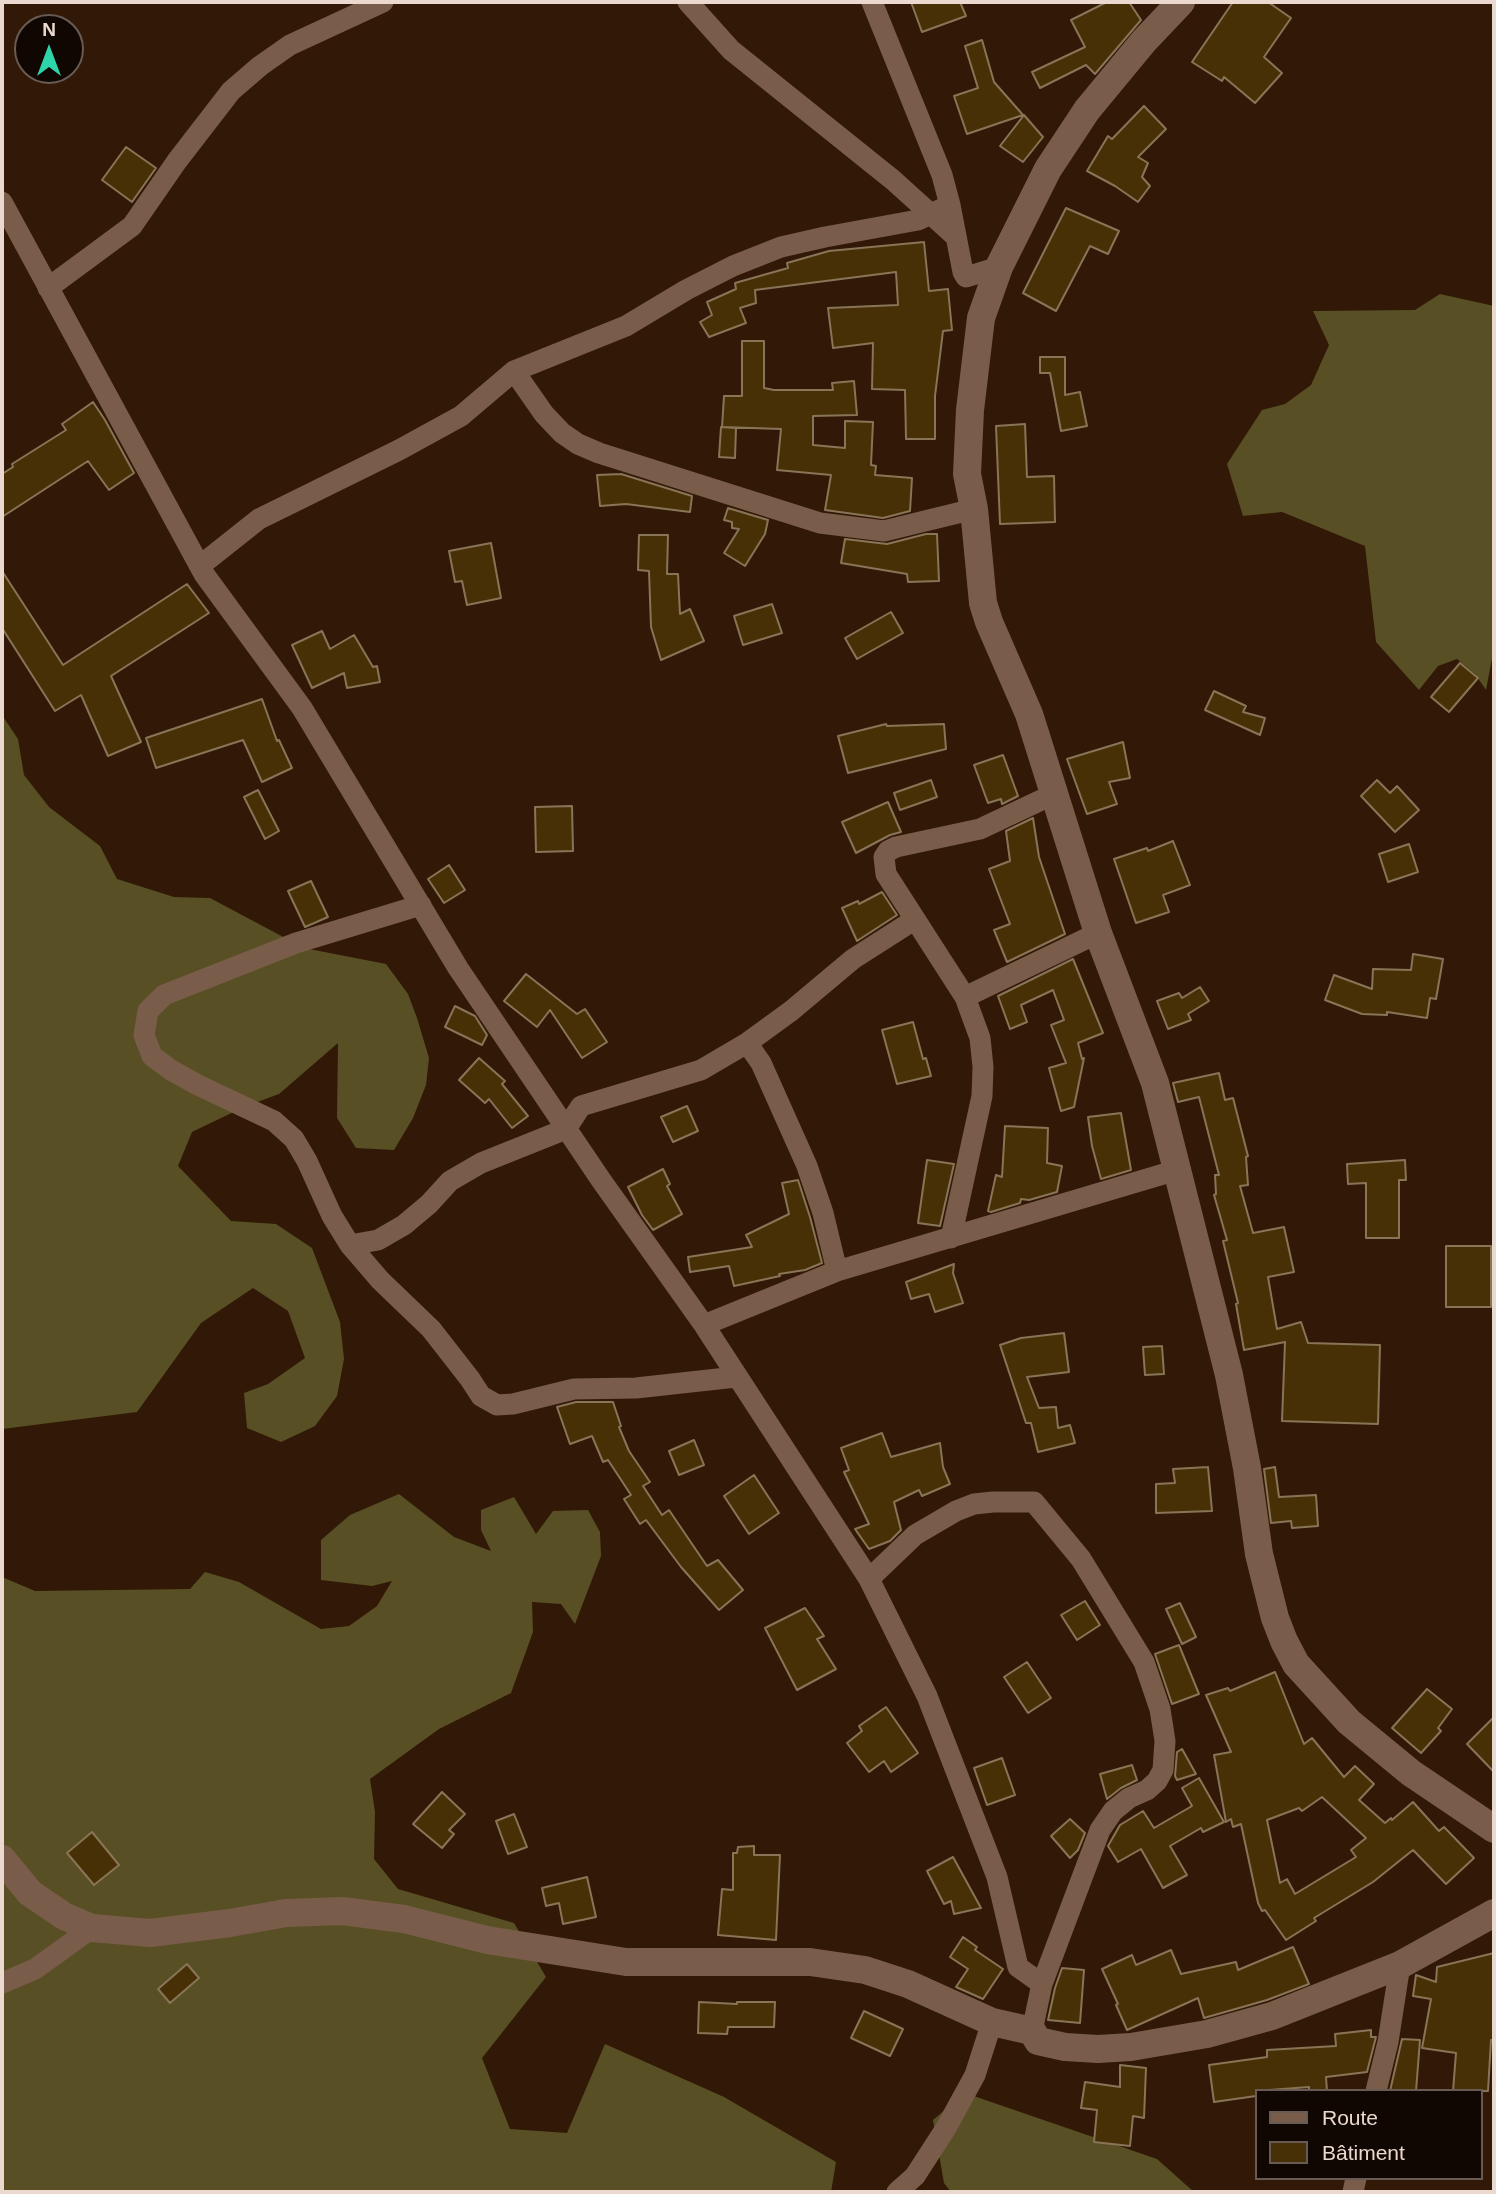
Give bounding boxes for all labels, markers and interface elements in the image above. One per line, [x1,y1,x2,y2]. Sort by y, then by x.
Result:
north arrow [14,14,84,84]
text: N [42,19,56,40]
legend [1254,2089,1482,2180]
text: Route [1322,2106,1378,2129]
text: Bâtiment [1322,2141,1405,2164]

